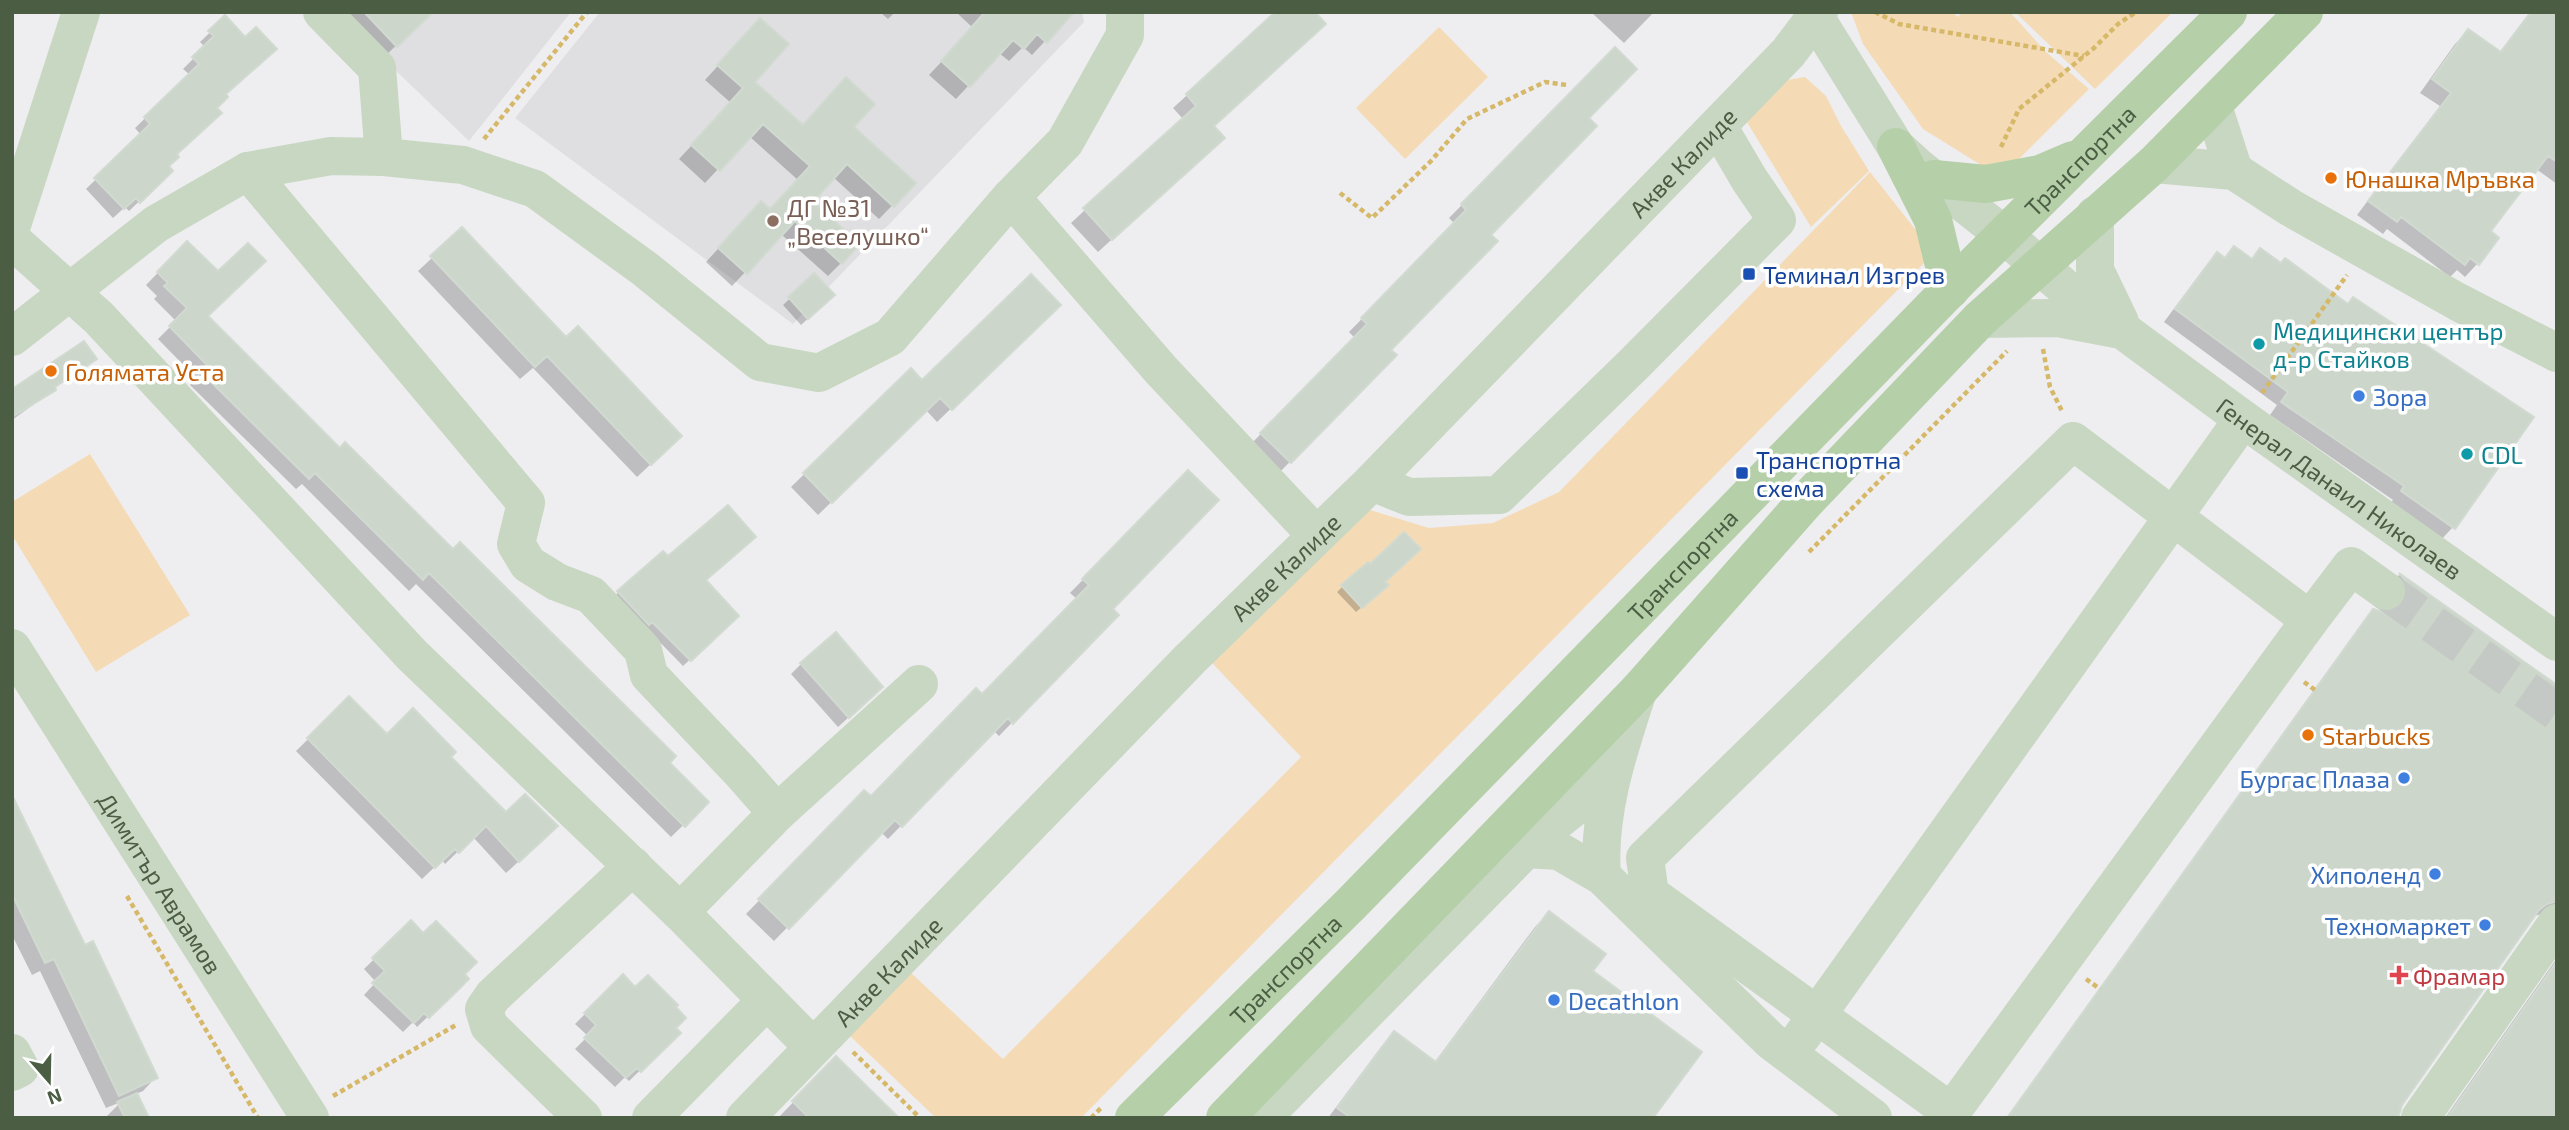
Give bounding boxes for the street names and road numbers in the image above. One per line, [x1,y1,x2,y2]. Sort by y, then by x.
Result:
street label: Транспортна [2018,98,2141,222]
street label: Акве Калиде [1623,101,1742,223]
street label: Генерал Данаил Николаев [2212,391,2468,585]
street label: Транспортна [1621,502,1743,627]
street label: Акве Калиде [1224,507,1346,626]
street label: Димитър Аврамов [93,787,229,979]
street label: Транспортна [1223,908,1347,1031]
street label: Акве Калиде [828,910,947,1032]

